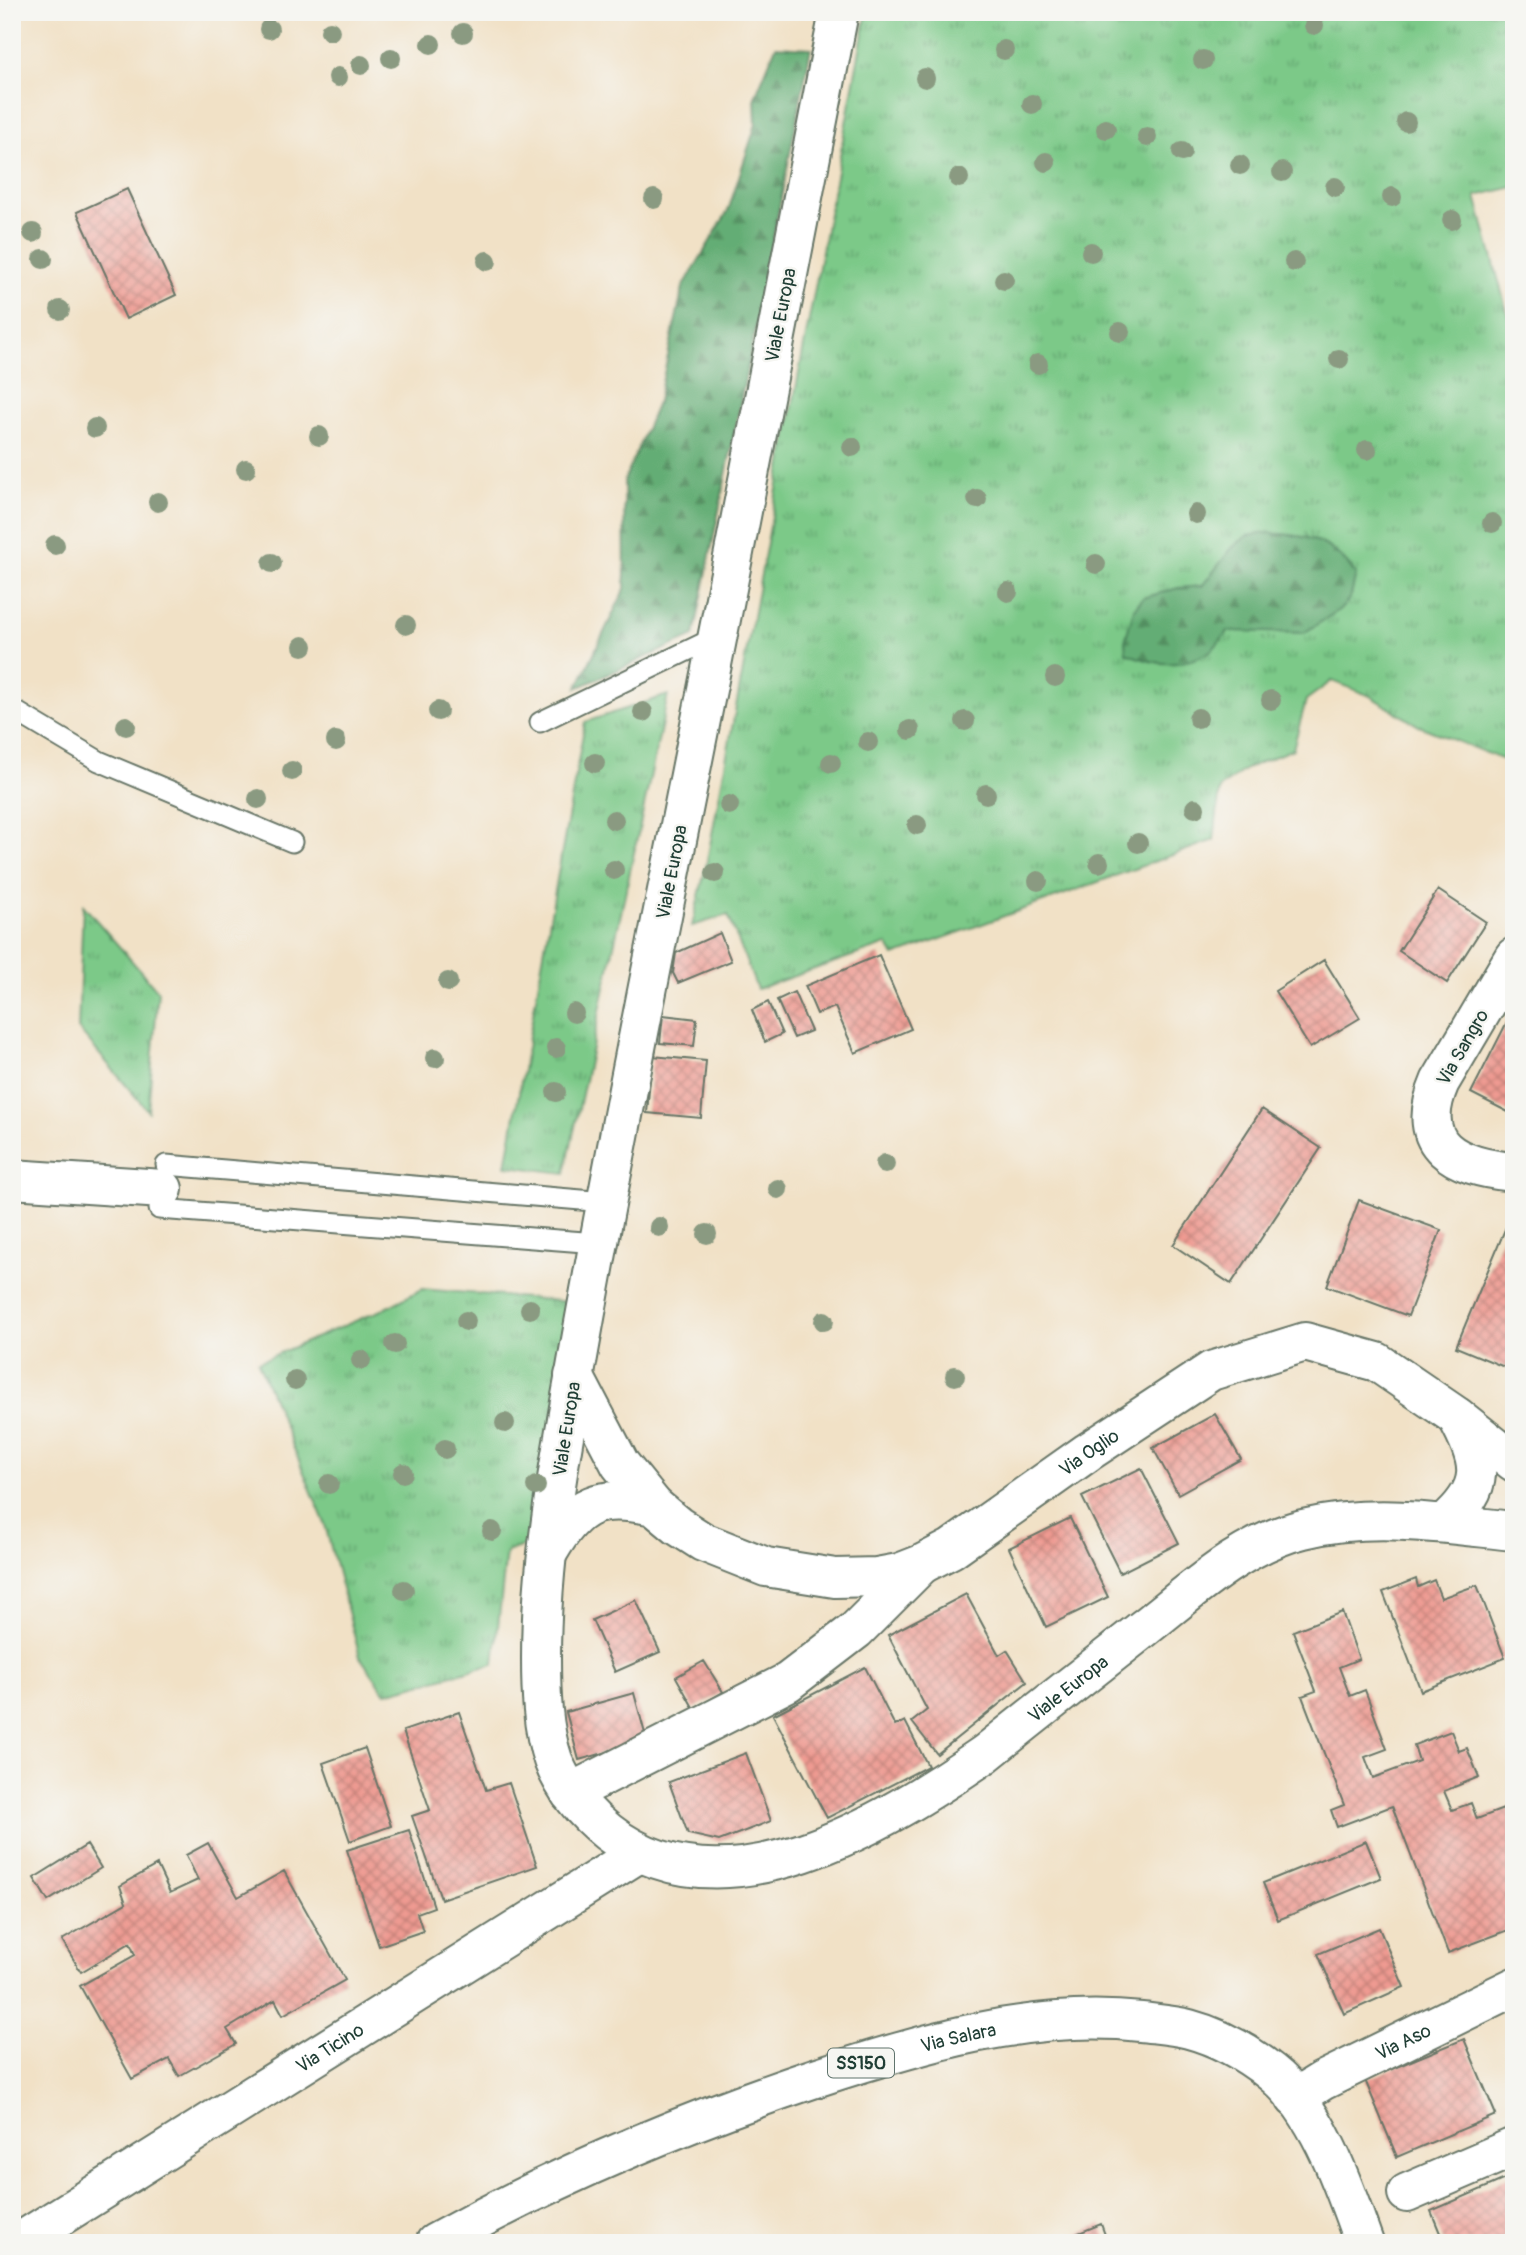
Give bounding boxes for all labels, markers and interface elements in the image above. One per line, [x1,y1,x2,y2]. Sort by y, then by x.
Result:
street label: Viale Europa [760,266,802,364]
street label: Viale Europa [651,823,693,921]
street label: Via Sangro [1431,1005,1494,1090]
street label: Viale Europa [548,1380,586,1478]
street label: Via Oglio [1055,1424,1124,1482]
street label: Viale Europa [1023,1650,1113,1728]
street label: Via Ticino [292,2018,369,2078]
street label: Via Salara [918,2018,998,2058]
street label: Via Aso [1372,2019,1435,2066]
road number: SS150 [828,2048,894,2078]

